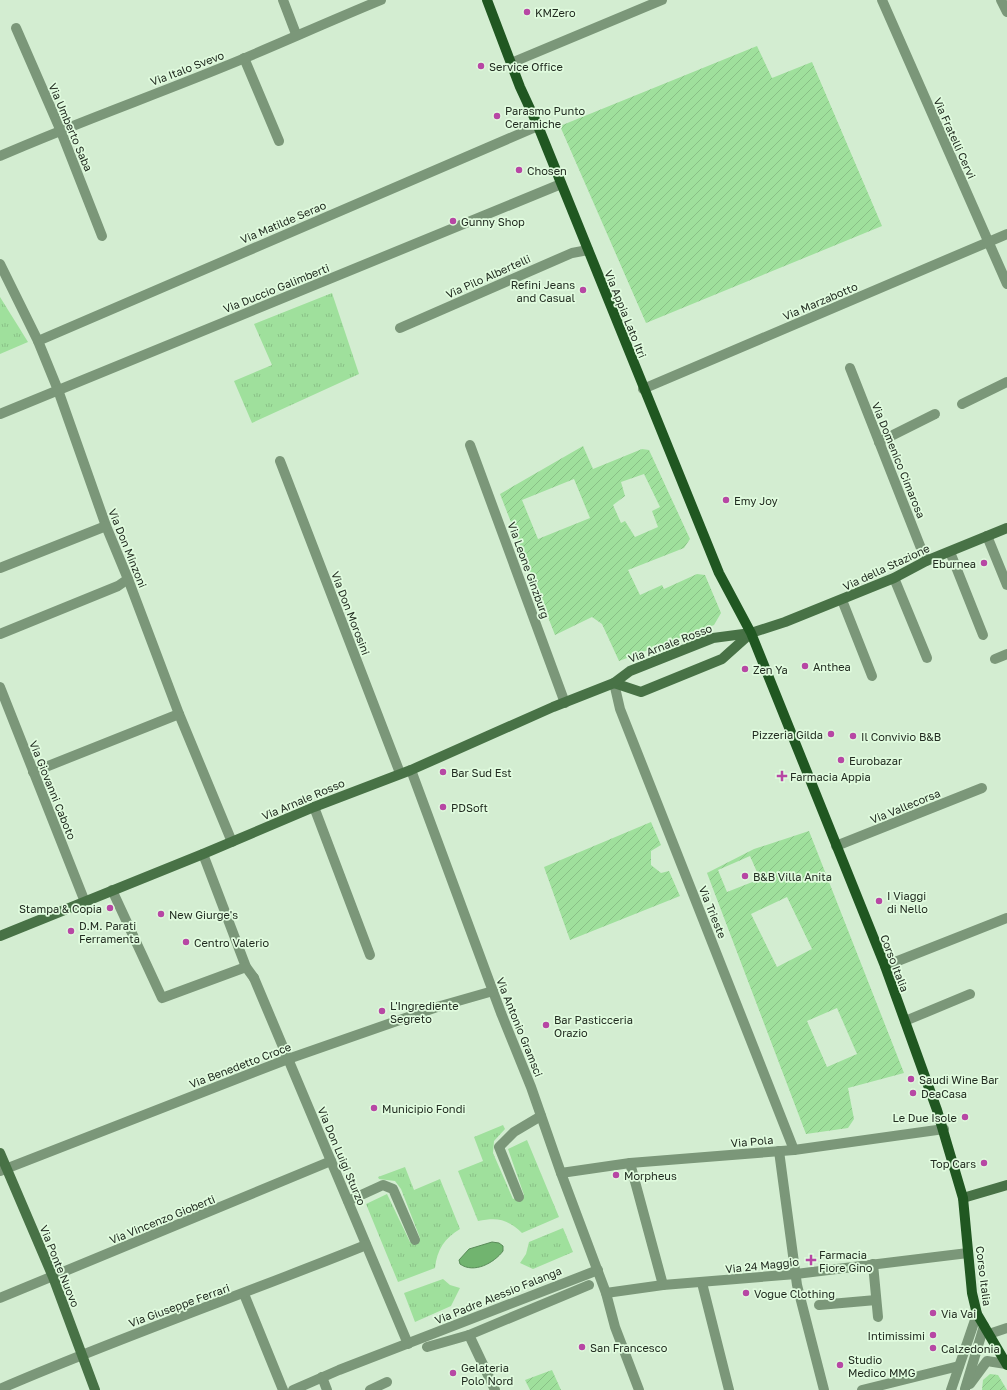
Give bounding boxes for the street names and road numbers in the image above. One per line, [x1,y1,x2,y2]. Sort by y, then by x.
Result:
street label: Via Italo Svevo [148,48,226,88]
street label: Via Umberto Saba [47,81,95,173]
street label: Via Fratelli Cervi [931,96,979,181]
street label: Via Matilde Serao [238,198,328,246]
street label: Via Pilo Albertelli [444,251,532,301]
street label: Via Duccio Galimberti [221,261,331,315]
street label: Via Appia Lato Itri [602,268,650,360]
street label: Via Marzabotto [781,279,860,323]
street label: Via Domenico Cimarosa [870,400,928,520]
street label: Via Don Minzoni [106,507,150,590]
street label: Via Leone Ginzburg [505,520,553,620]
street label: Via della Stazione [841,541,931,593]
street label: Via Don Morosini [329,569,373,657]
street label: Via Arnale Rosso [626,621,714,665]
street label: Via Giovanni Caboto [27,739,79,842]
street label: Via Arnale Rosso [260,776,347,822]
street label: Via Vallecorsa [868,786,942,826]
street label: Via Trieste [697,884,729,940]
street label: Corso Italia [878,933,912,993]
street label: Via Antonio Gramsci [494,975,546,1079]
street label: Via Benedetto Croce [187,1040,293,1090]
street label: Via Don Luigi Sturzo [315,1105,369,1208]
street label: Via Pola [730,1133,774,1149]
street label: Via Vincenzo Gioberti [107,1192,217,1246]
street label: Via Ponte Nuovo [38,1223,82,1309]
street label: Corso Italia [974,1245,994,1307]
street label: Via 24 Maggio [725,1255,800,1275]
street label: Via Padre Alessio Falanga [433,1264,563,1326]
street label: Via Giuseppe Ferrari [127,1281,231,1329]

